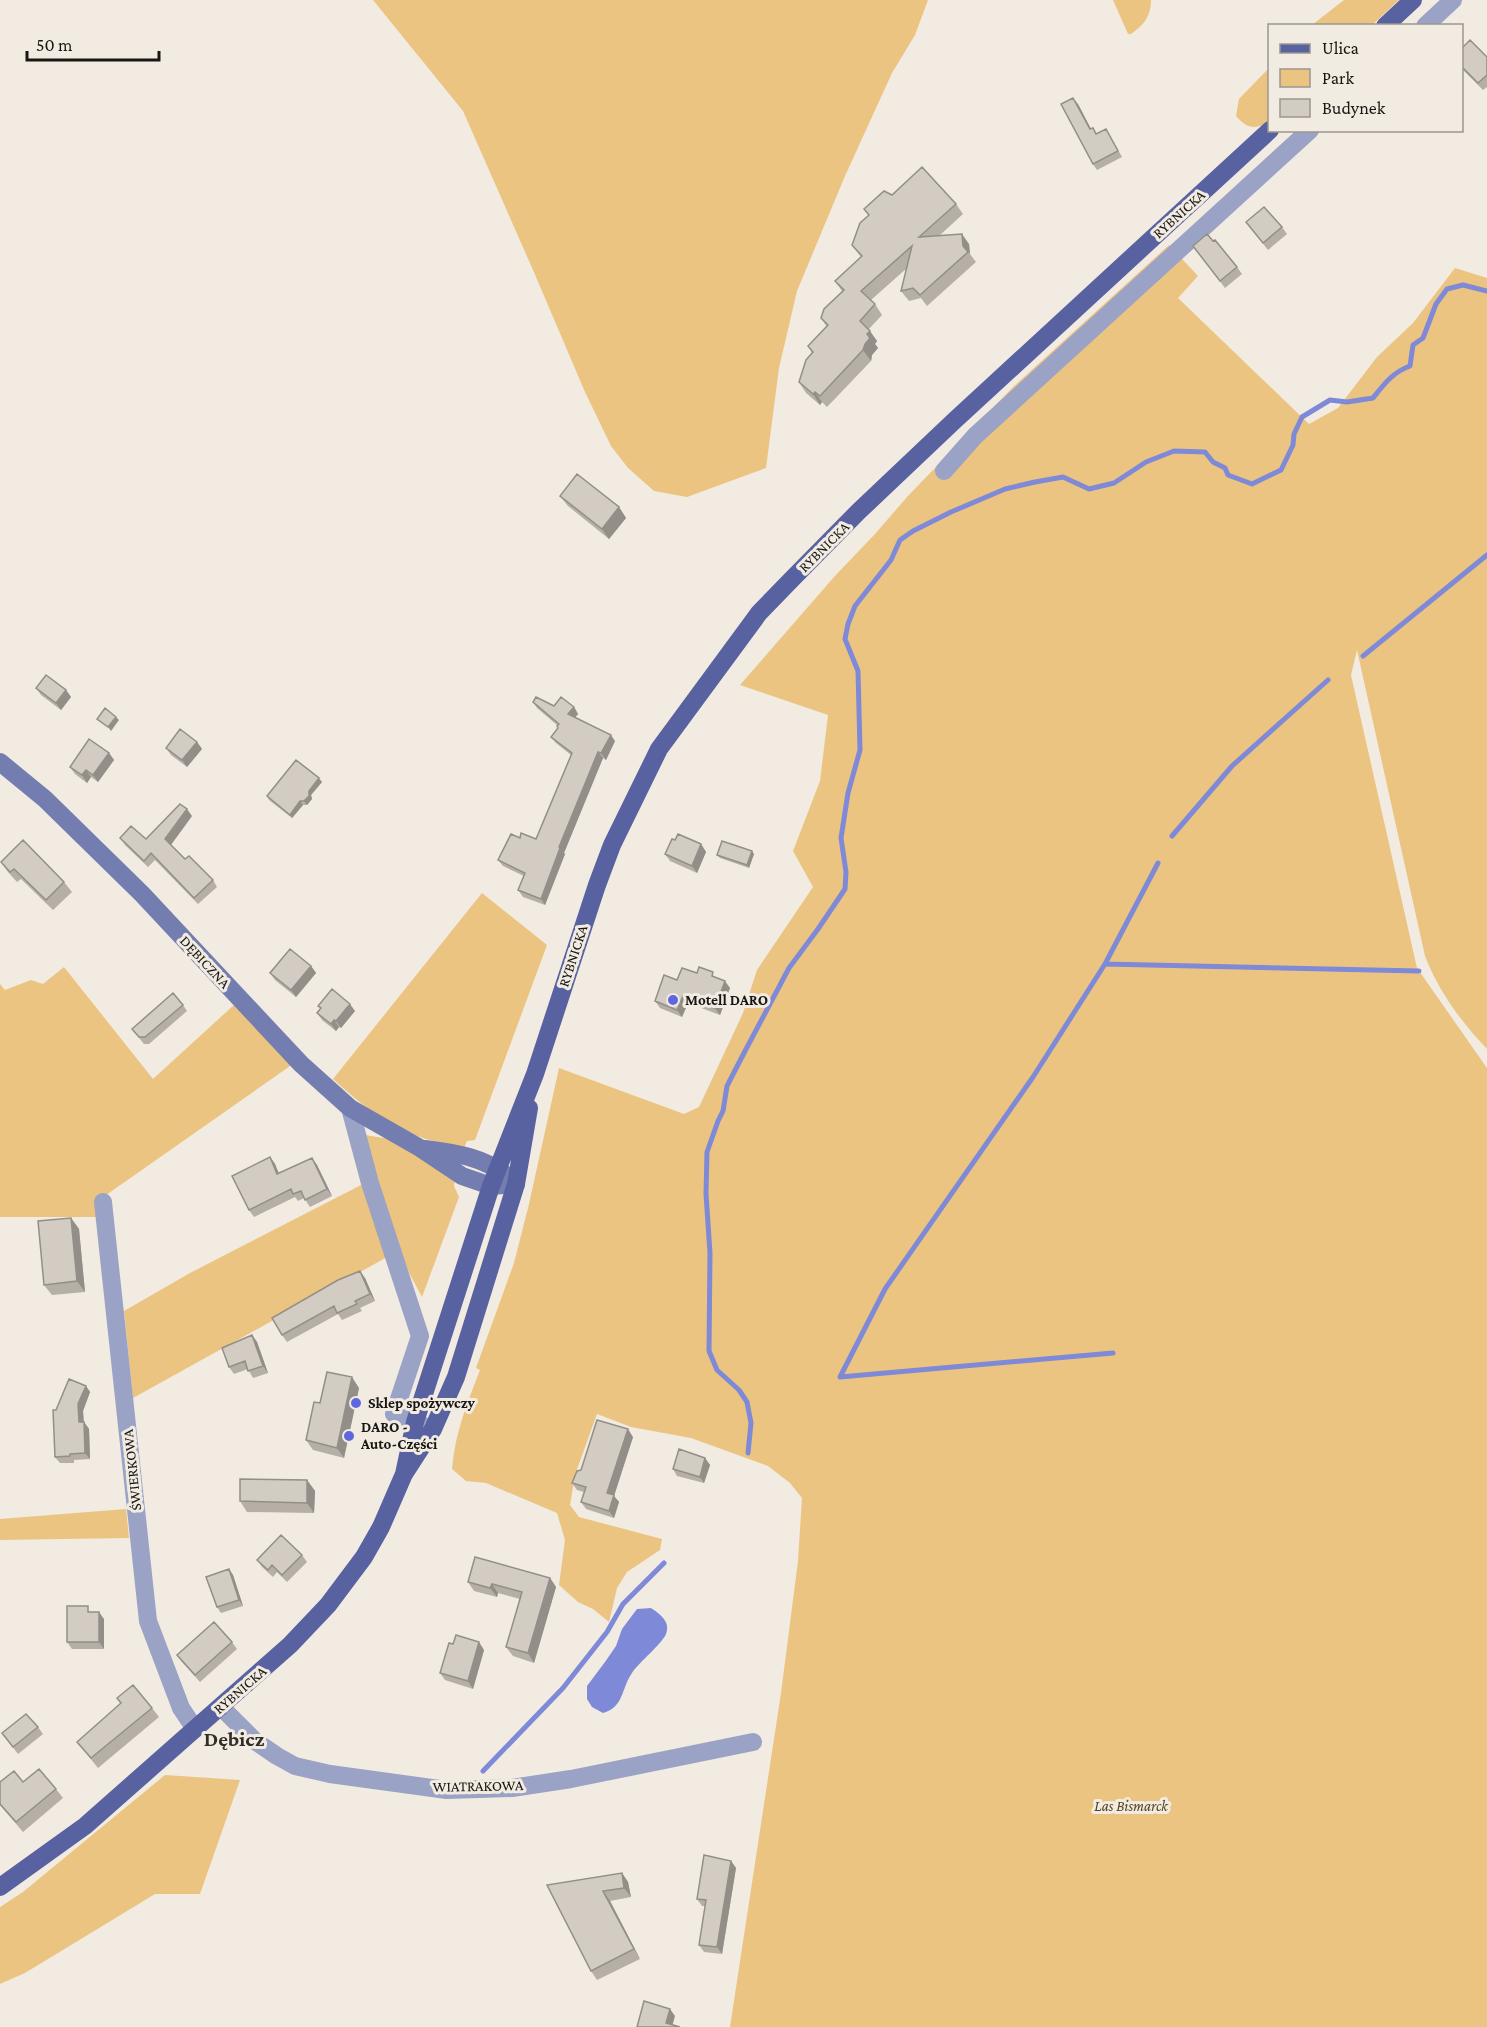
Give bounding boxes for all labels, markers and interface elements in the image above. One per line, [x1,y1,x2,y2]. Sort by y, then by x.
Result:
scale bar [27,24,159,62]
legend [1268,24,1463,132]
text: 50 m [36,35,73,55]
text: Ulica [1322,38,1359,58]
text: Park [1322,68,1354,88]
text: Budynek [1322,98,1386,118]
street label: RYBNICKA [1150,186,1209,241]
street label: RYBNICKA [796,518,853,575]
street label: RYBNICKA [555,923,591,989]
street label: DĘBICZNA [176,932,234,993]
place label: Motell DARO [685,992,768,1008]
marker: Motell DARO [666,993,680,1007]
place label: Sklep spożywczy [368,1395,476,1411]
marker: Sklep spożywczy [349,1396,363,1410]
place label: DARO - Auto-Części [360,1419,438,1452]
street label: ŚWIERKOWA [120,1428,144,1511]
marker: DARO - Auto-Części [342,1429,356,1443]
street label: RYBNICKA [211,1663,270,1717]
district label: Dębicz [204,1727,265,1751]
street label: WIATRAKOWA [432,1777,524,1795]
park label: Las Bismarck [1094,1798,1169,1814]

